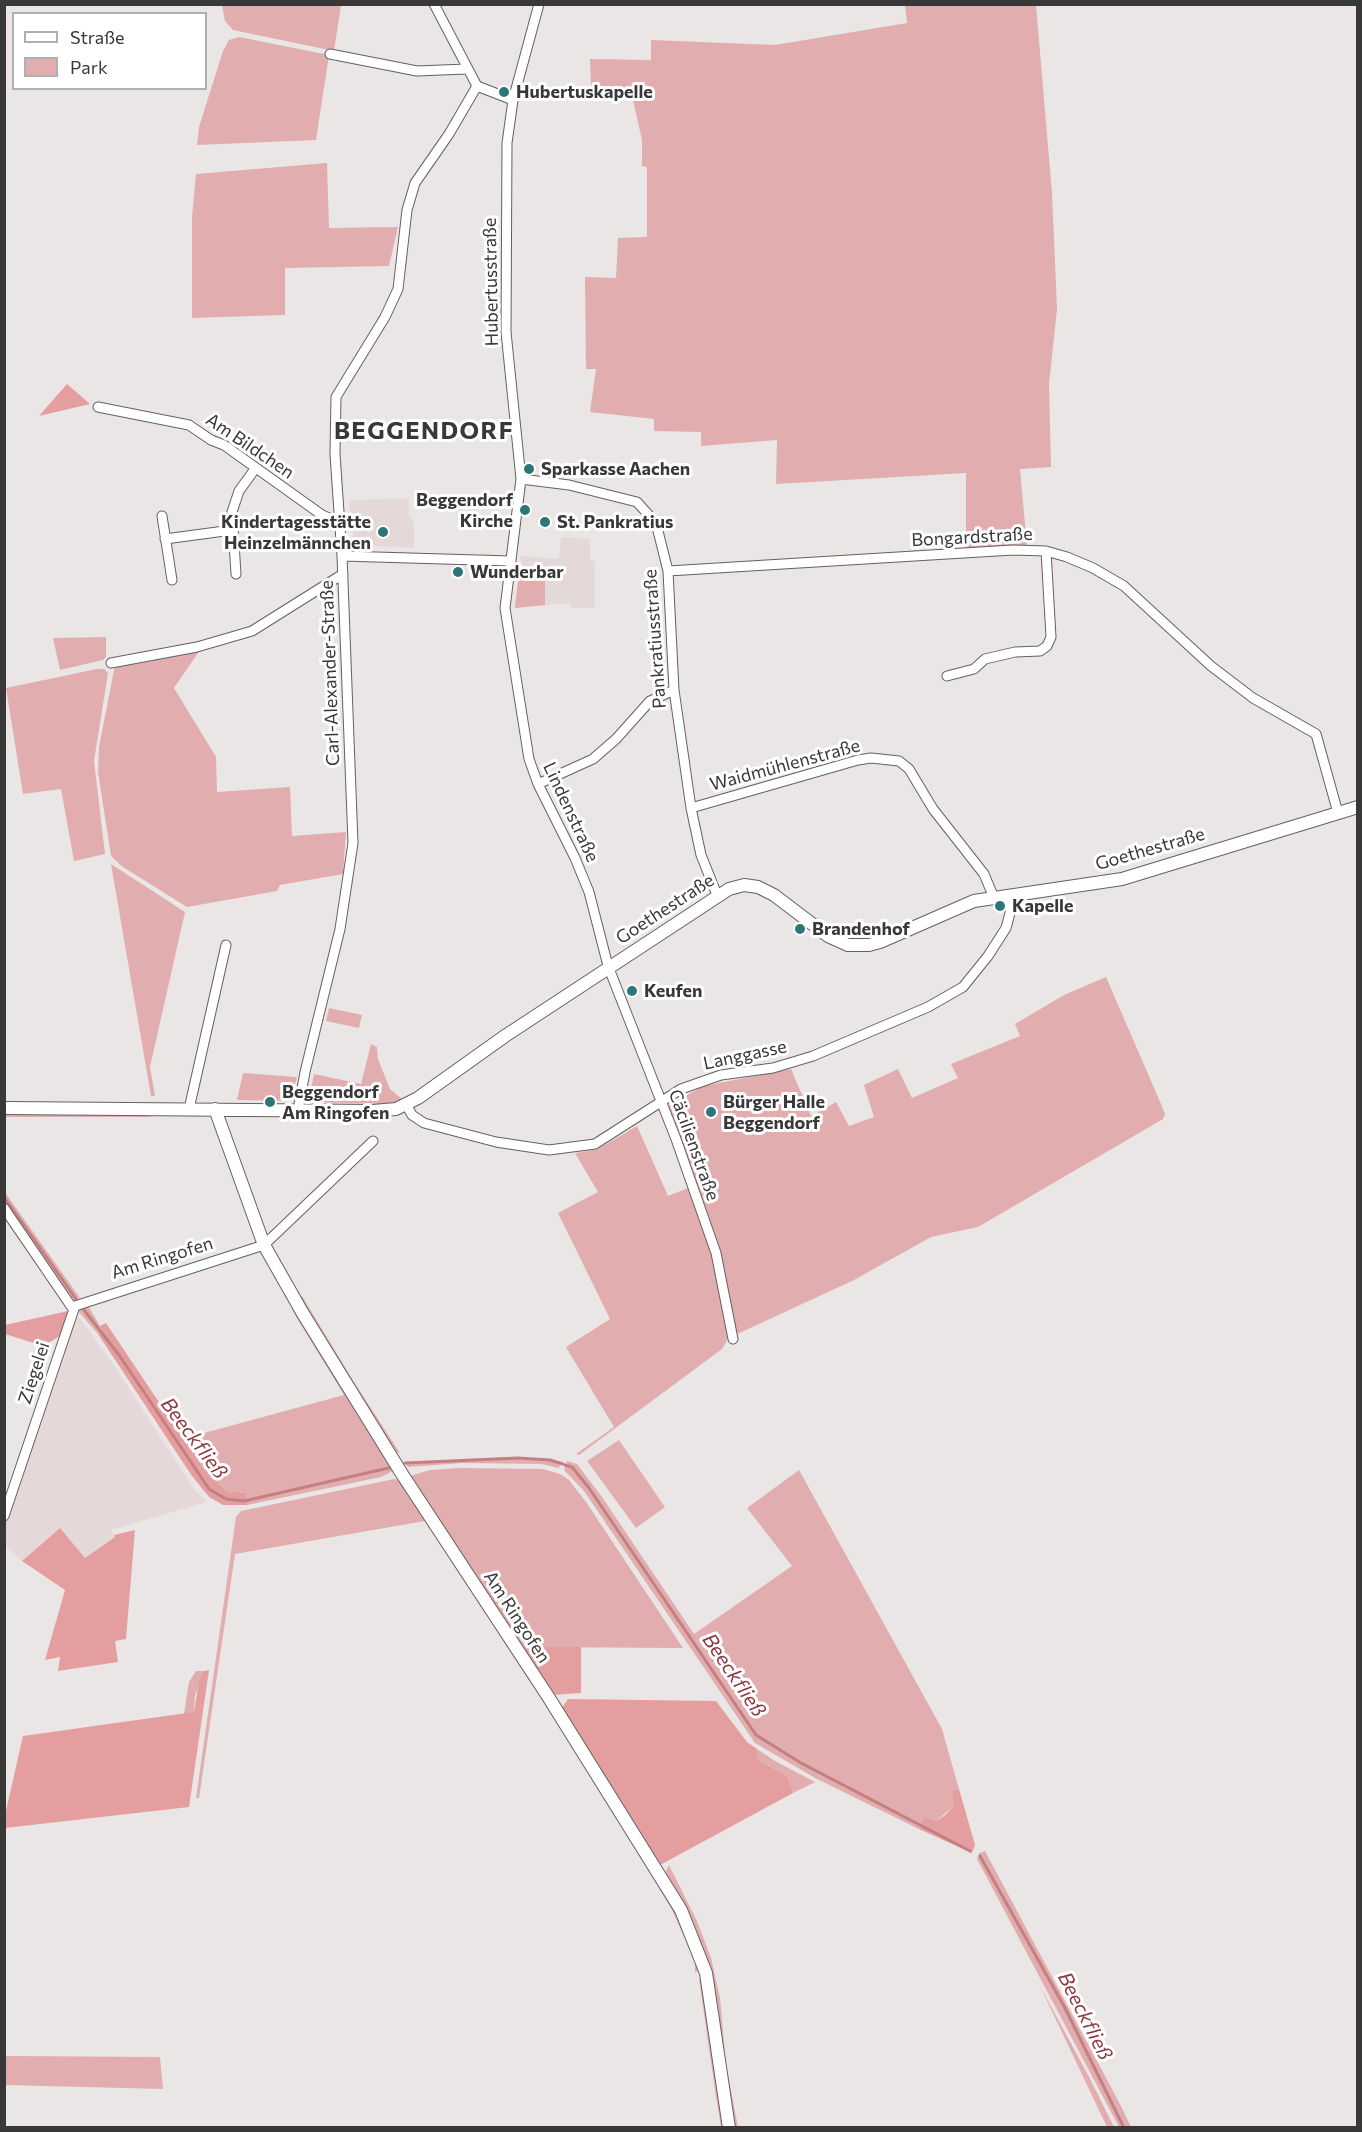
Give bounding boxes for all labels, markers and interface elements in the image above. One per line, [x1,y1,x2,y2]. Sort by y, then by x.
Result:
legend [12,12,207,90]
text: Straße [70,26,125,48]
text: Park [70,56,108,78]
place label: Hubertuskapelle [516,81,653,103]
marker: Hubertuskapelle [497,85,511,99]
street label: Hubertusstraße [479,217,503,347]
street label: Am Bildchen [202,409,298,483]
district label: BEGGENDORF [334,417,514,445]
place label: Sparkasse Aachen [541,458,690,480]
marker: Sparkasse Aachen [522,462,536,476]
place label: Beggendorf Kirche [416,489,513,532]
marker: Beggendorf Kirche [518,503,532,517]
place label: Kindertagesstätte Heinzelmännchen [221,511,371,554]
place label: St. Pankratius [557,511,673,533]
marker: St. Pankratius [538,515,552,529]
street label: Bongardstraße [911,523,1033,551]
marker: Kindertagesstätte Heinzelmännchen [376,525,390,539]
place label: Wunderbar [470,561,564,583]
marker: Wunderbar [451,565,465,579]
street label: Pankratiusstraße [639,569,671,709]
street label: Carl-Alexander-Straße [316,580,344,766]
street label: Waidmühlenstraße [708,735,862,795]
street label: Lindenstraße [538,759,604,865]
street label: Goethestraße [1093,823,1207,875]
street label: Goethestraße [612,869,718,949]
place label: Kapelle [1012,895,1073,917]
marker: Kapelle [993,899,1007,913]
place label: Brandenhof [812,918,910,940]
marker: Brandenhof [793,922,807,936]
place label: Keufen [644,980,702,1002]
marker: Keufen [625,984,639,998]
street label: Langgasse [701,1036,789,1074]
place label: Beggendorf Am Ringofen [282,1081,389,1124]
street label: Cäcilienstraße [664,1087,724,1203]
place label: Bürger Halle Beggendorf [723,1091,825,1134]
marker: Beggendorf Am Ringofen [263,1095,277,1109]
marker: Bürger Halle Beggendorf [704,1105,718,1119]
street label: Am Ringofen [109,1232,215,1284]
street label: Ziegelei [14,1339,54,1407]
water label: Beeckfließ [156,1393,232,1483]
street label: Am Ringofen [479,1567,555,1667]
water label: Beeckfließ [697,1629,771,1721]
water label: Beeckfließ [1053,1968,1117,2064]

